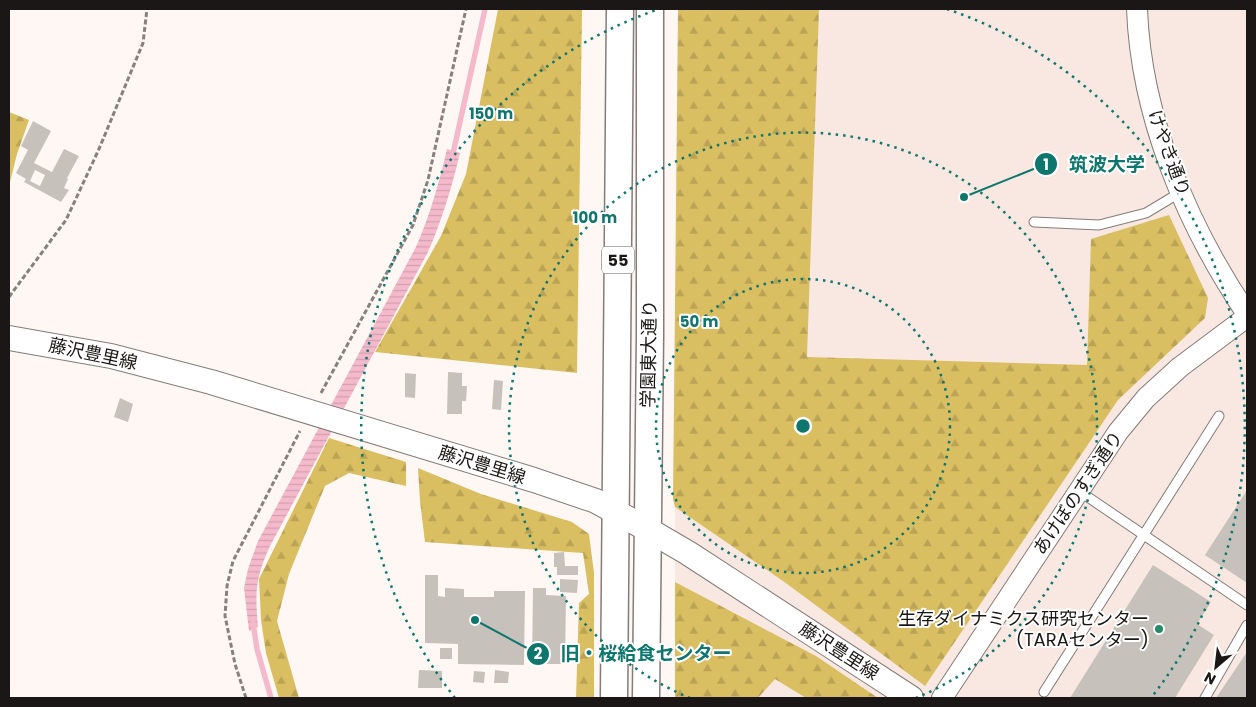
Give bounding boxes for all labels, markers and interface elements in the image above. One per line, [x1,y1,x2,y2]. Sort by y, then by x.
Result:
text: 150 m [469,103,513,124]
street label: けやき通り [1142,106,1197,199]
callout: 筑波大学 [1034,147,1155,181]
text: 筑波大学 [1069,151,1145,178]
text: 1 [1043,154,1049,175]
text: 100 m [573,207,617,228]
road number: 55 [602,246,634,274]
street label: 学園東大通り [635,300,662,408]
text: 50 m [680,311,718,332]
street label: 藤沢豊里線 [46,332,140,375]
centre of rings [794,417,812,435]
street label: あけぼのすぎ通り [1027,426,1128,559]
street label: 藤沢豊里線 [435,439,529,490]
place label: 生存ダイナミクス研究センター (TARAセンター) [898,606,1149,652]
street label: 藤沢豊里線 [795,616,884,686]
marker: 生存ダイナミクス研究センター (TARAセンター) [1153,623,1165,635]
callout: 旧・桜給食センター [525,637,741,671]
text: 旧・桜給食センター [560,640,732,667]
north arrow [1191,642,1241,692]
text: 2 [534,643,543,664]
text: N [1201,667,1219,690]

